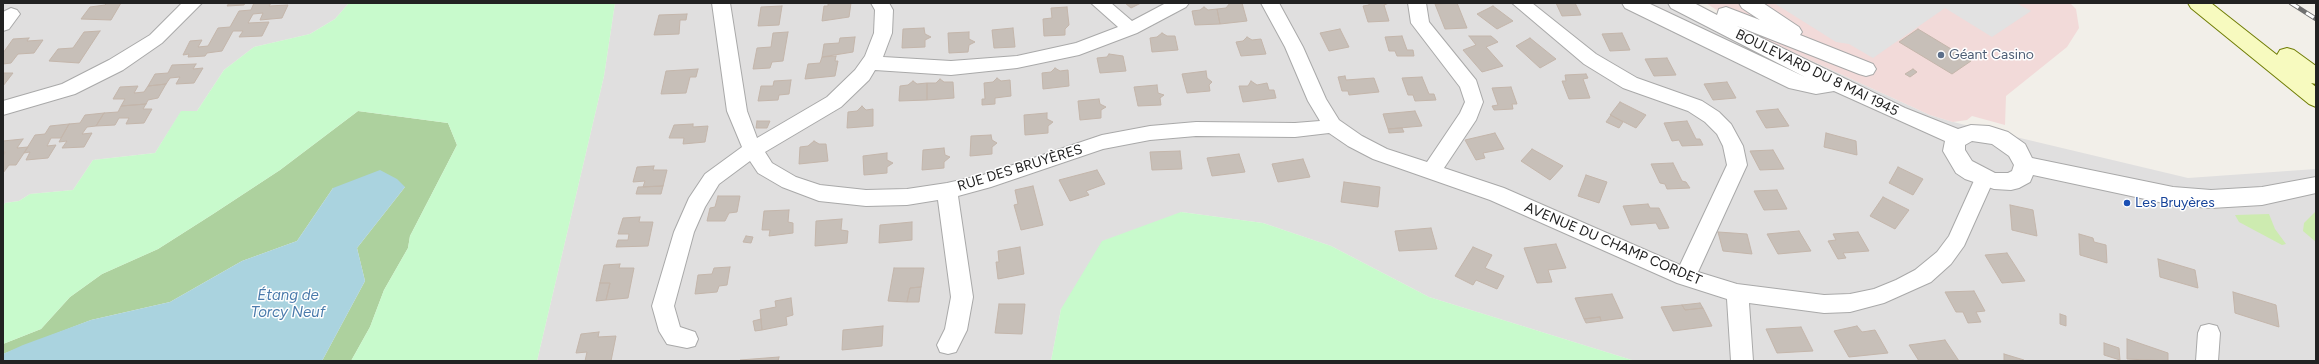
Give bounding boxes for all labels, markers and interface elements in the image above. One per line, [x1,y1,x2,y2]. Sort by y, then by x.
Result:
street label: BOULEVARD DU 8 MAI 1945 [1733,26,1901,120]
place label: Géant Casino [1949,47,2034,63]
marker: Géant Casino [1936,50,1946,60]
street label: RUE DES BRUYÈRES [955,141,1085,195]
place label: Les Bruyères [2135,195,2215,211]
marker: Les Bruyères [2122,198,2132,208]
street label: AVENUE DU CHAMP CORDET [1522,199,1704,289]
water label: Étang de Torcy Neuf [251,287,325,322]

